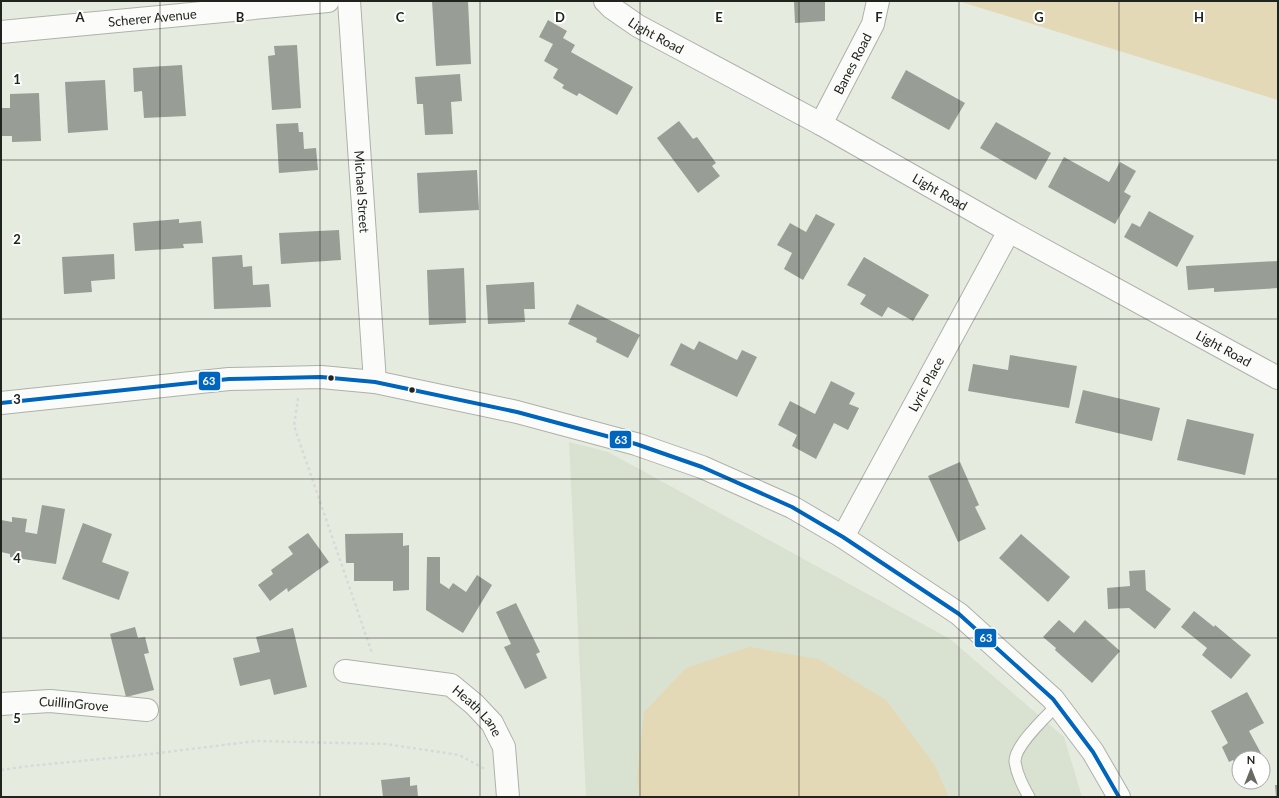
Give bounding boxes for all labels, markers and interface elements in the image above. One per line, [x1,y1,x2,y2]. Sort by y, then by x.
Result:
street label: Scherer Avenue [107,5,198,30]
text: A [74,9,85,25]
text: B [236,9,245,25]
text: C [396,9,405,25]
text: D [555,9,565,25]
text: E [715,9,723,25]
text: F [875,9,883,25]
text: G [1034,9,1044,25]
text: H [1194,9,1204,25]
street label: Light Road [625,14,687,57]
street label: Banes Road [830,30,875,97]
text: 1 [13,71,21,87]
street label: Michael Street [351,150,373,234]
street label: Light Road [910,170,970,214]
text: 2 [13,231,21,247]
street label: Light Road [1193,327,1254,370]
street label: Lyric Place [905,354,947,414]
line badge: 63 [198,371,221,391]
unlabelled marker [326,373,336,383]
text: 63 [203,374,215,387]
unlabelled marker [407,385,417,395]
text: 3 [13,391,21,407]
line badge: 63 [609,430,632,449]
text: 63 [615,433,627,446]
text: 4 [13,550,21,566]
line badge: 63 [974,628,997,648]
text: 63 [980,631,992,644]
street label: Heath Lane [449,682,505,739]
street label: CuillinGrove [39,693,109,714]
text: 5 [13,710,21,726]
north arrow [1231,750,1271,790]
text: N [1247,753,1255,766]

